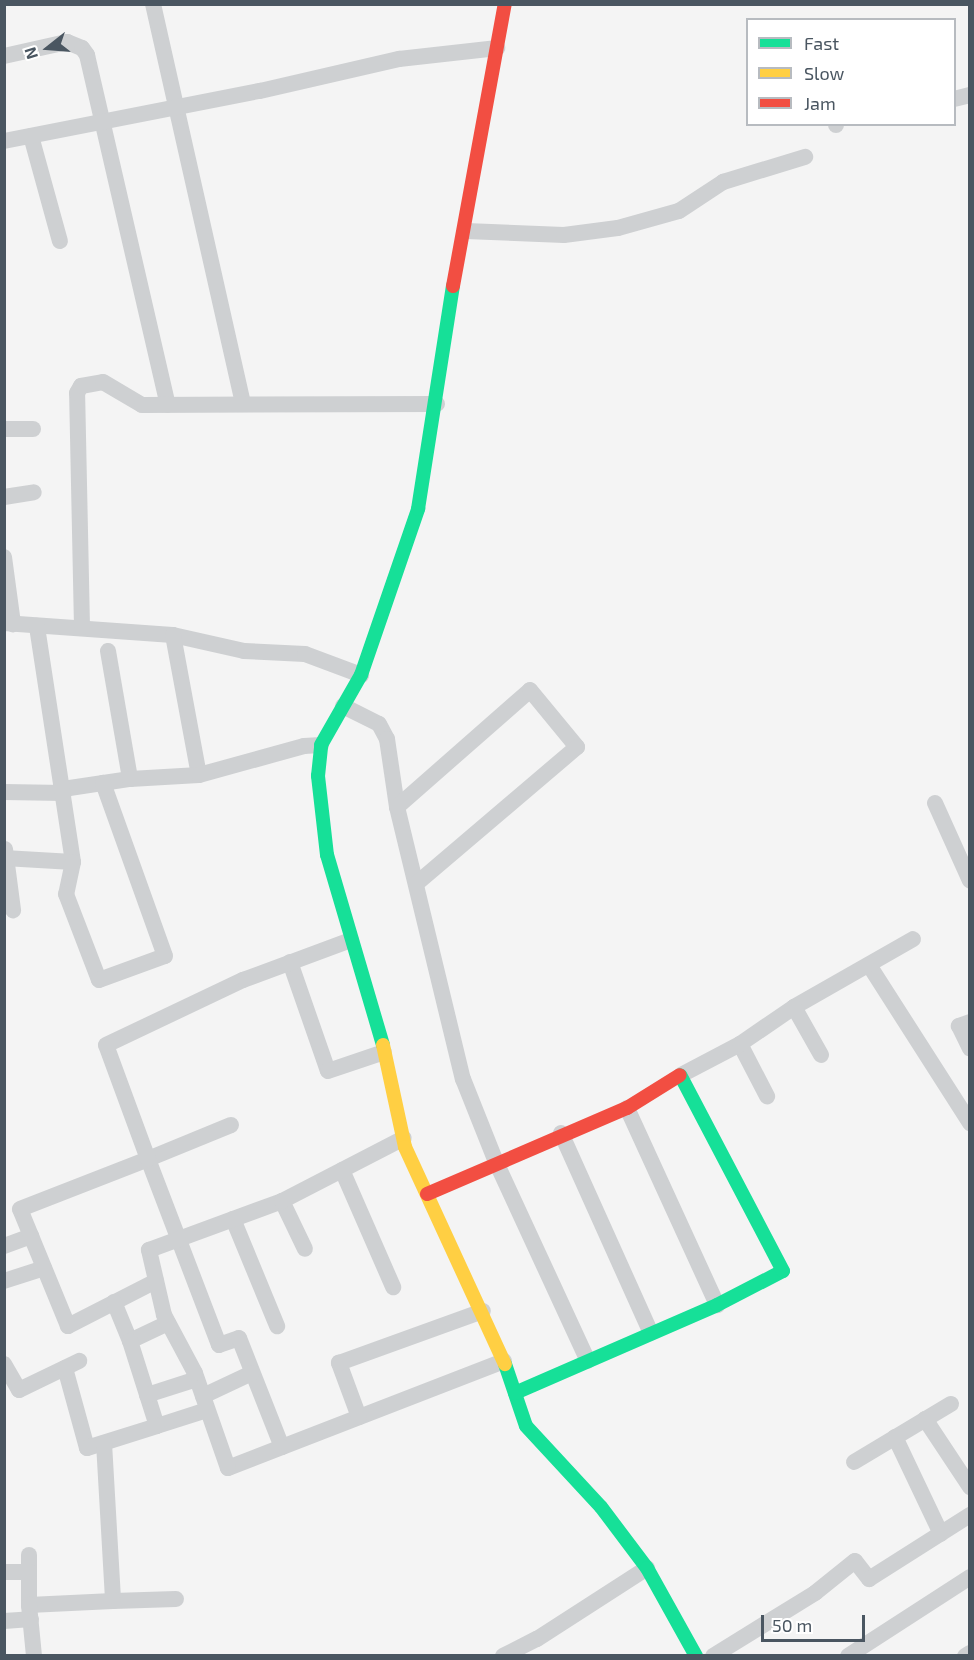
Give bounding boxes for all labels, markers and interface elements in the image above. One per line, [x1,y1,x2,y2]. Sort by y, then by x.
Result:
north arrow [18,18,78,78]
legend [746,18,956,126]
text: Fast [804,32,839,54]
text: N [20,45,41,62]
text: Slow [804,62,844,84]
text: Jam [804,92,836,114]
scale bar [764,1603,868,1641]
text: 50 m [772,1614,812,1636]

